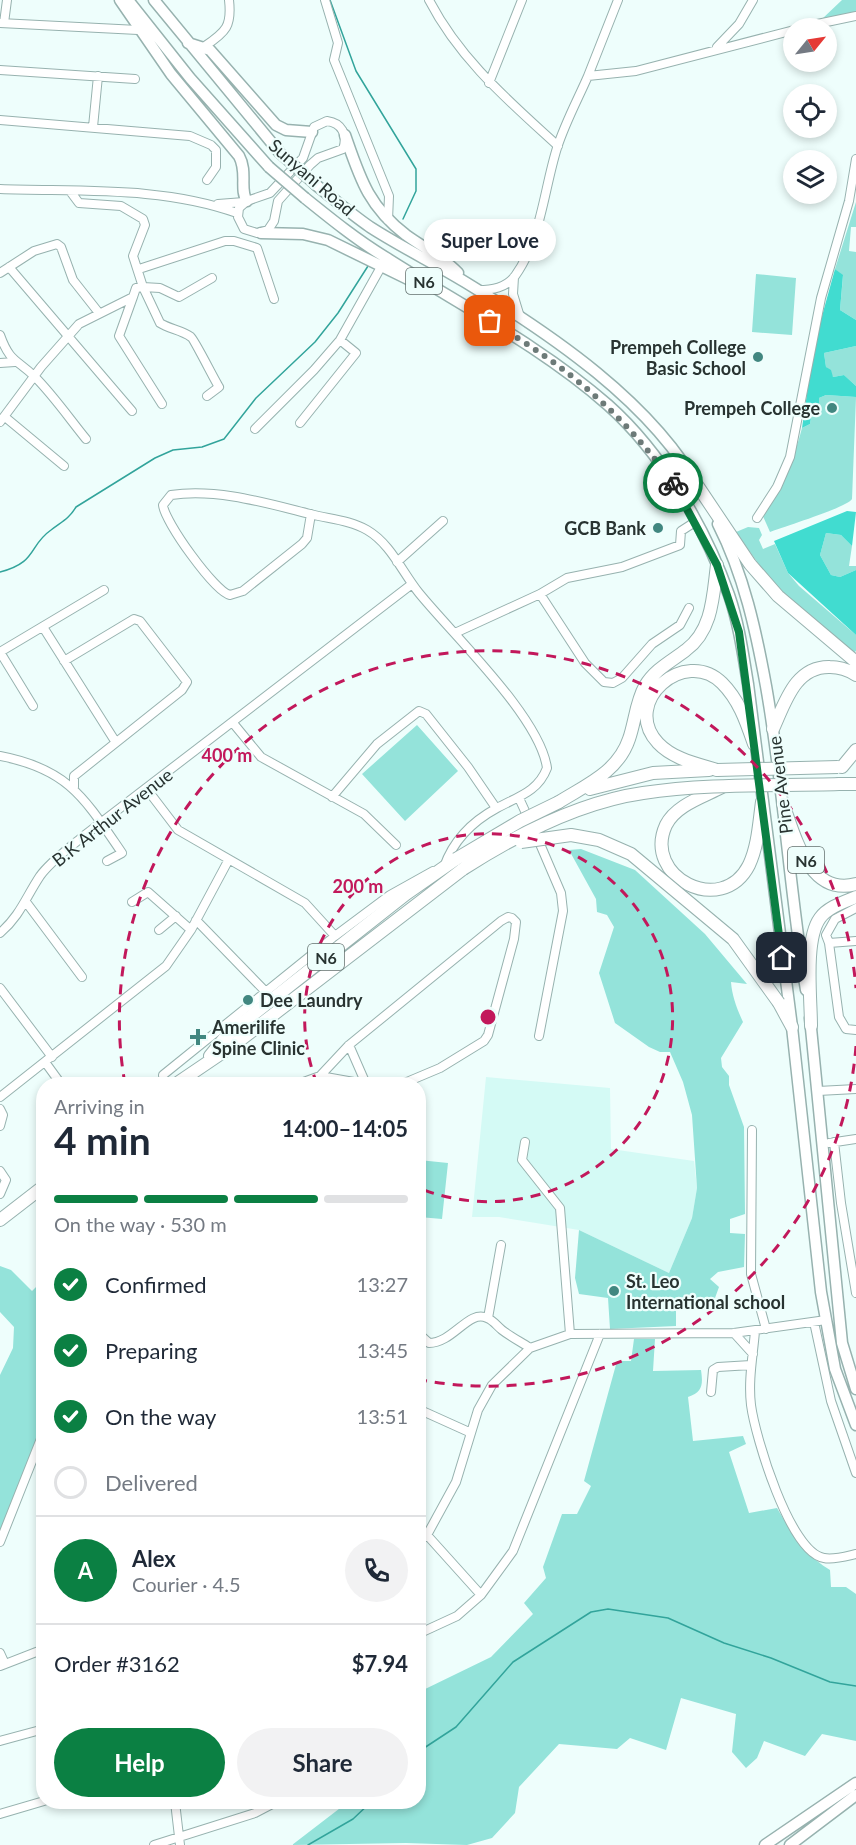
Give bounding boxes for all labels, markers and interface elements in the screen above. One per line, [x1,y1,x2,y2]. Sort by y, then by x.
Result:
north arrow [783,18,837,72]
map controls [783,18,837,204]
button: locate [783,84,837,138]
street label: Sunyani Road [265,134,359,220]
button: layers [783,150,837,204]
callout: Super Love [424,219,556,261]
text: Super Love [441,228,539,252]
road number: N6 [406,268,442,294]
pin [464,295,515,346]
icon: bag [473,304,506,337]
place label: Prempeh College Basic School [610,336,746,379]
marker: Prempeh College Basic School [751,350,765,364]
place label: Prempeh College [684,397,820,419]
marker: Prempeh College [825,401,839,415]
courier [643,453,703,513]
icon: bike [657,467,690,500]
place label: GCB Bank [564,517,646,539]
marker: GCB Bank [651,521,665,535]
street label: Pine Avenue [763,735,797,835]
text: 400 m [202,744,252,766]
street label: B.K Arthur Avenue [47,763,177,871]
road number: N6 [788,847,824,873]
text: 200 m [333,875,383,897]
pin [756,932,807,983]
icon: home [765,941,798,974]
road number: N6 [308,944,344,970]
place label: Dee Laundry [260,989,363,1011]
marker: Dee Laundry [241,993,255,1007]
centre of rings [478,1007,498,1027]
place label: Amerilife Spine Clinic [211,1016,305,1059]
marker: Amerilife Spine Clinic [189,1028,207,1046]
text: Arriving in [54,1094,145,1118]
text: 14:00–14:05 [282,1115,408,1142]
text: 4 min [54,1117,151,1163]
text: On the way · 530 m [54,1212,227,1236]
icon: check [54,1268,87,1301]
place label: St. Leo International school [626,1270,785,1313]
text: Confirmed [105,1271,207,1298]
text: 13:27 [357,1272,408,1296]
marker: St. Leo International school [607,1284,621,1298]
icon: check [54,1334,87,1367]
text: Preparing [105,1337,197,1364]
text: 13:45 [357,1338,408,1362]
icon: check [54,1400,87,1433]
text: On the way [105,1403,216,1430]
text: 13:51 [357,1404,408,1428]
text: Delivered [105,1469,198,1496]
button: phone [345,1539,408,1602]
text: Alex [132,1545,176,1572]
text: A [78,1557,93,1584]
text: Courier · 4.5 [132,1572,241,1596]
text: Order #3162 [54,1650,180,1677]
text: $7.94 [352,1650,408,1677]
button: Help [54,1728,225,1797]
button: Share [237,1728,408,1797]

